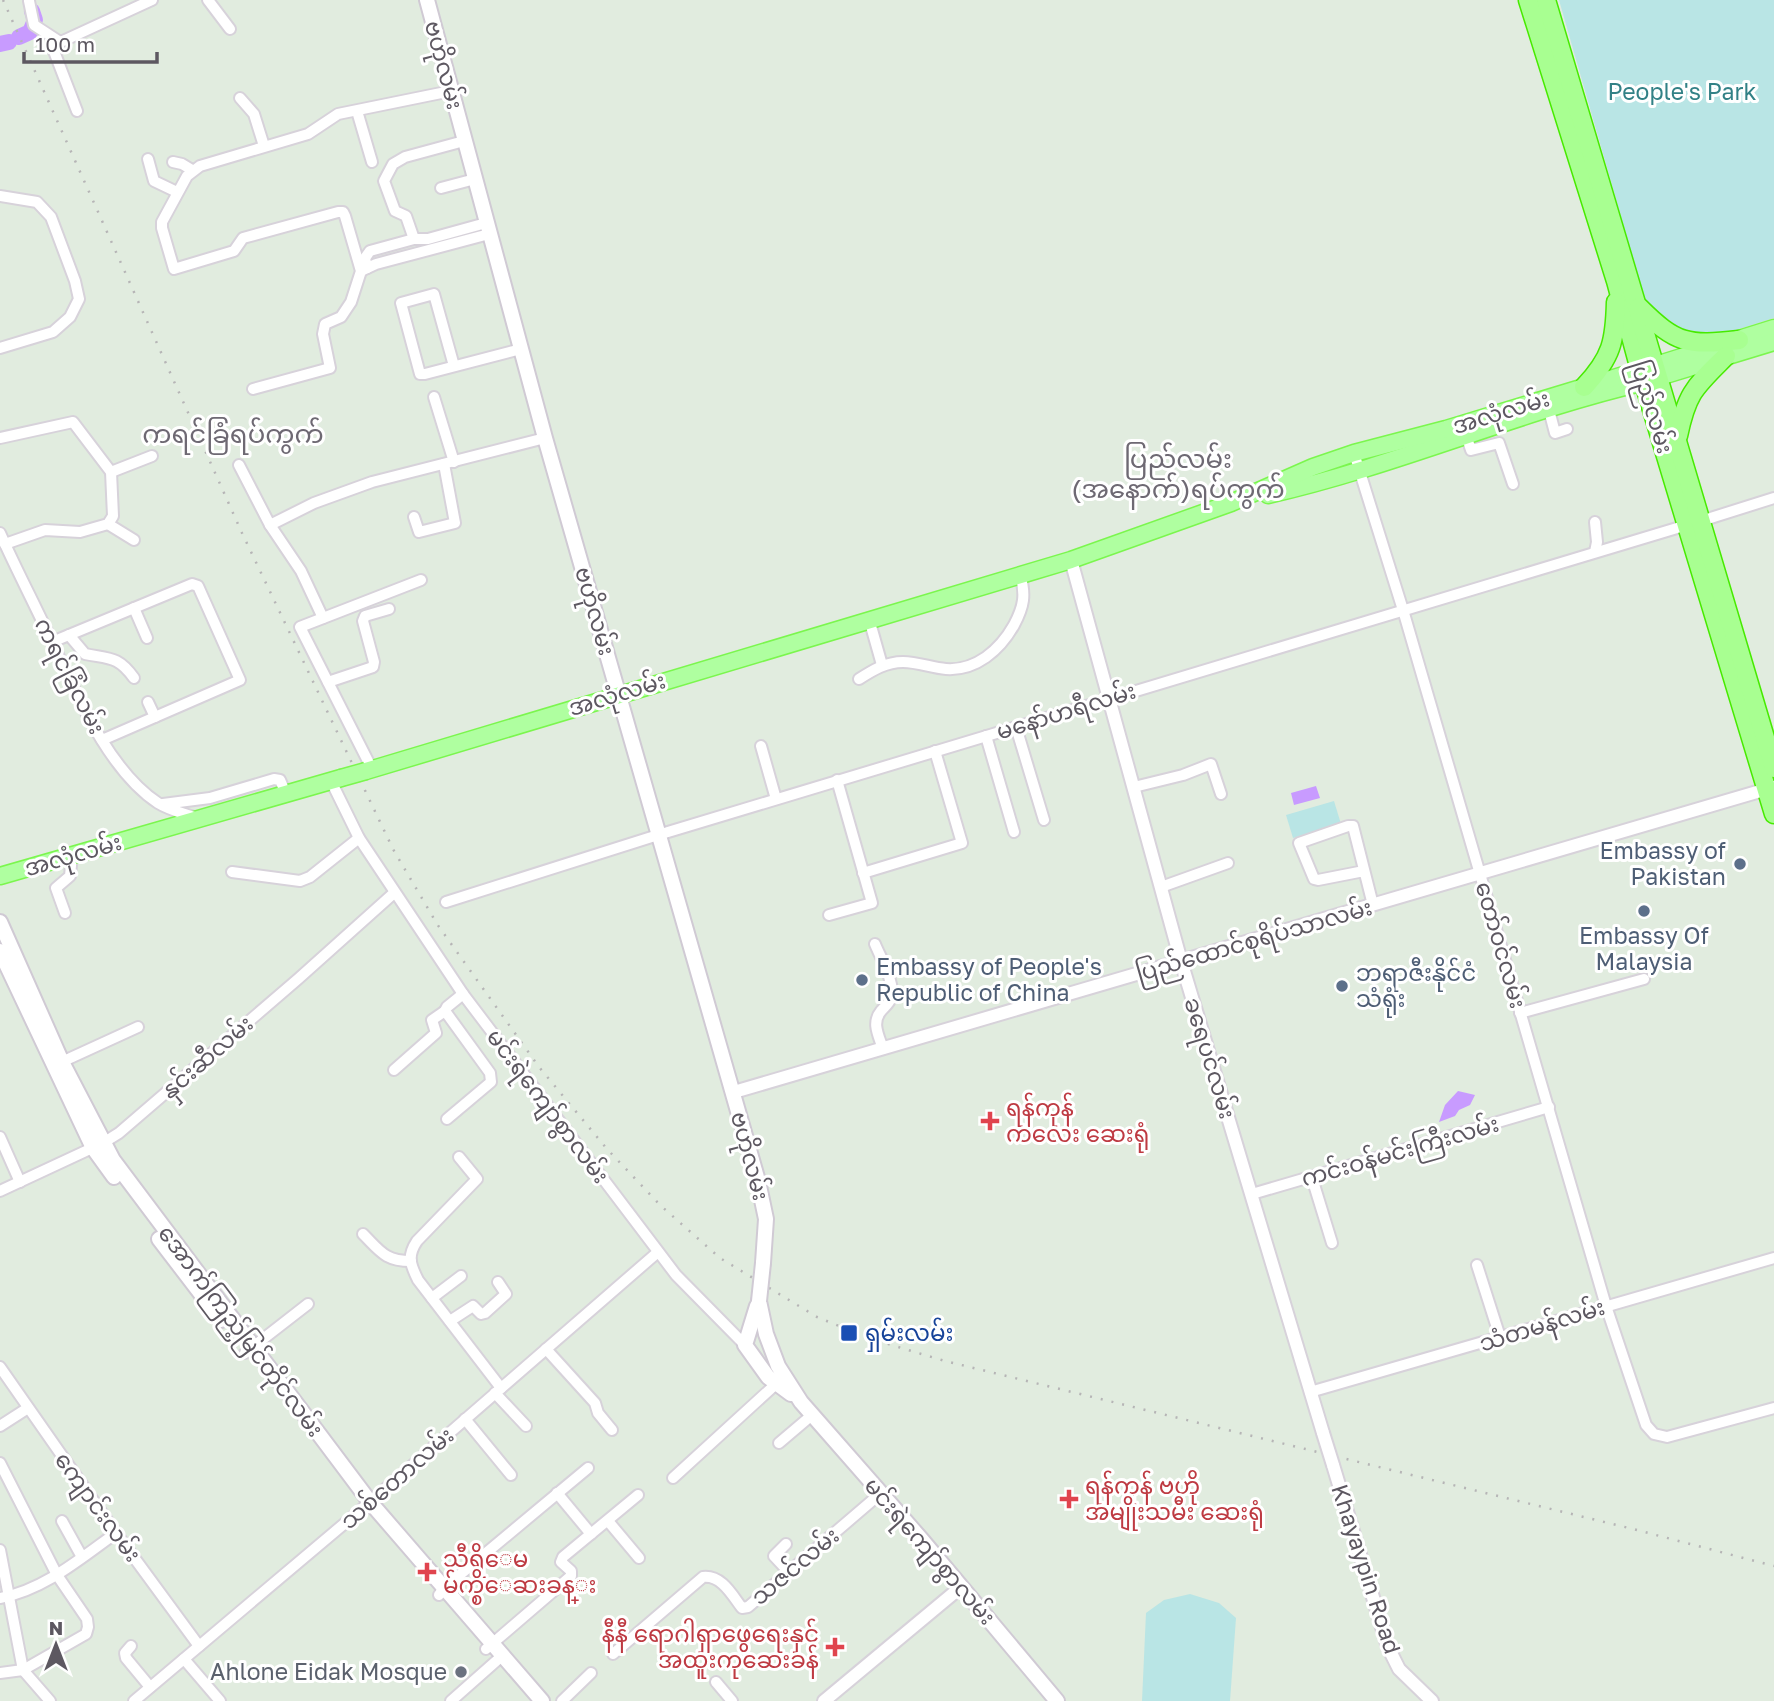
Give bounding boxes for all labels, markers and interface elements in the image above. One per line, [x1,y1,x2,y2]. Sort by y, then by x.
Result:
street label: ဗဟိုလမ်း [414,17,471,114]
scale bar [24,21,158,65]
text: 100 m [35,31,95,57]
park label: People's Park [1607,77,1757,105]
street label: ပြည်လမ်း [1620,357,1681,458]
street label: အလုံလမ်း [1449,382,1554,445]
district label: ကရင်ခြံရပ်ကွက် [142,417,324,455]
district label: ပြည်လမ်း (အနောက်)ရပ်ကွက် [1071,442,1285,510]
street label: ဗဟိုလမ်း [564,563,623,660]
street label: ကရင်ခြံလမ်း [24,612,113,741]
street label: အလုံလမ်း [565,664,670,727]
street label: မနော်ဟရီလမ်း [992,675,1141,750]
street label: အလုံလမ်း [21,826,126,887]
place label: Embassy of Pakistan [1599,836,1726,890]
marker: Embassy of Pakistan [1732,856,1748,872]
street label: တော်ဝင်လမ်း [1471,878,1534,1011]
street label: ပြည်ထောင်စုရိပ်သာလမ်း [1132,891,1377,992]
marker: Embassy Of Malaysia [1636,903,1652,919]
place label: Embassy Of Malaysia [1579,921,1709,975]
place label: Embassy of People's Republic of China [876,952,1102,1006]
place label: ဘရာဇီးနိုင်ငံ သံရုံး [1356,957,1476,1018]
marker: Embassy of People's Republic of China [854,972,870,988]
marker: ဘရာဇီးနိုင်ငံ သံရုံး [1334,978,1350,994]
street label: ခရေပင်လမ်း [1173,993,1244,1124]
street label: နှင်းဆီလမ်း [154,1008,262,1108]
street label: မင်းရဲကျော်စွာလမ်း [477,1022,617,1192]
place label: ရန်ကုန် ကလေး ဆေးရုံ [1006,1092,1149,1153]
street label: ကင်းဝန်မင်းကြီးလမ်း [1297,1107,1503,1197]
street label: ဗဟိုလမ်း [720,1108,777,1205]
marker: ရန်ကုန် ကလေး ဆေးရုံ [980,1111,1000,1131]
street label: အောက်ကြည့်မြင်တိုင်လမ်း [148,1218,331,1445]
street label: သံတမန်လမ်း [1475,1291,1610,1362]
place label: ရှမ်းလမ်း [865,1317,954,1352]
marker: ရှမ်းလမ်း [839,1323,859,1343]
street label: သစ်တောလမ်း [333,1420,459,1534]
street label: ကျောင်းလမ်း [45,1446,149,1570]
street label: မင်းရဲကျော်စွာလမ်း [855,1470,1003,1634]
place label: ရန်ကုန် ဗဟို အမျိုးသမီး ဆေးရုံ [1085,1470,1264,1531]
street label: Khayaypin Road [1326,1480,1408,1657]
marker: ရန်ကုန် ဗဟို အမျိုးသမီး ဆေးရုံ [1059,1489,1079,1509]
street label: သဇင်လမ်း [744,1520,844,1610]
place label: သီရိေမ မ်က္စိေဆးခန္း [443,1543,596,1605]
marker: သီရိေမ မ်က္စိေဆးခန္း [417,1562,437,1582]
north arrow [21,1610,91,1680]
text: N [49,1616,63,1639]
place label: နီနီ ရောဂါရှာဖွေရေးနှင့် အထူးကုဆေးခန် [602,1618,819,1679]
marker: နီနီ ရောဂါရှာဖွေရေးနှင့် အထူးကုဆေးခန် [825,1637,845,1657]
place label: Ahlone Eidak Mosque [210,1657,447,1685]
marker: Ahlone Eidak Mosque [453,1664,469,1680]

